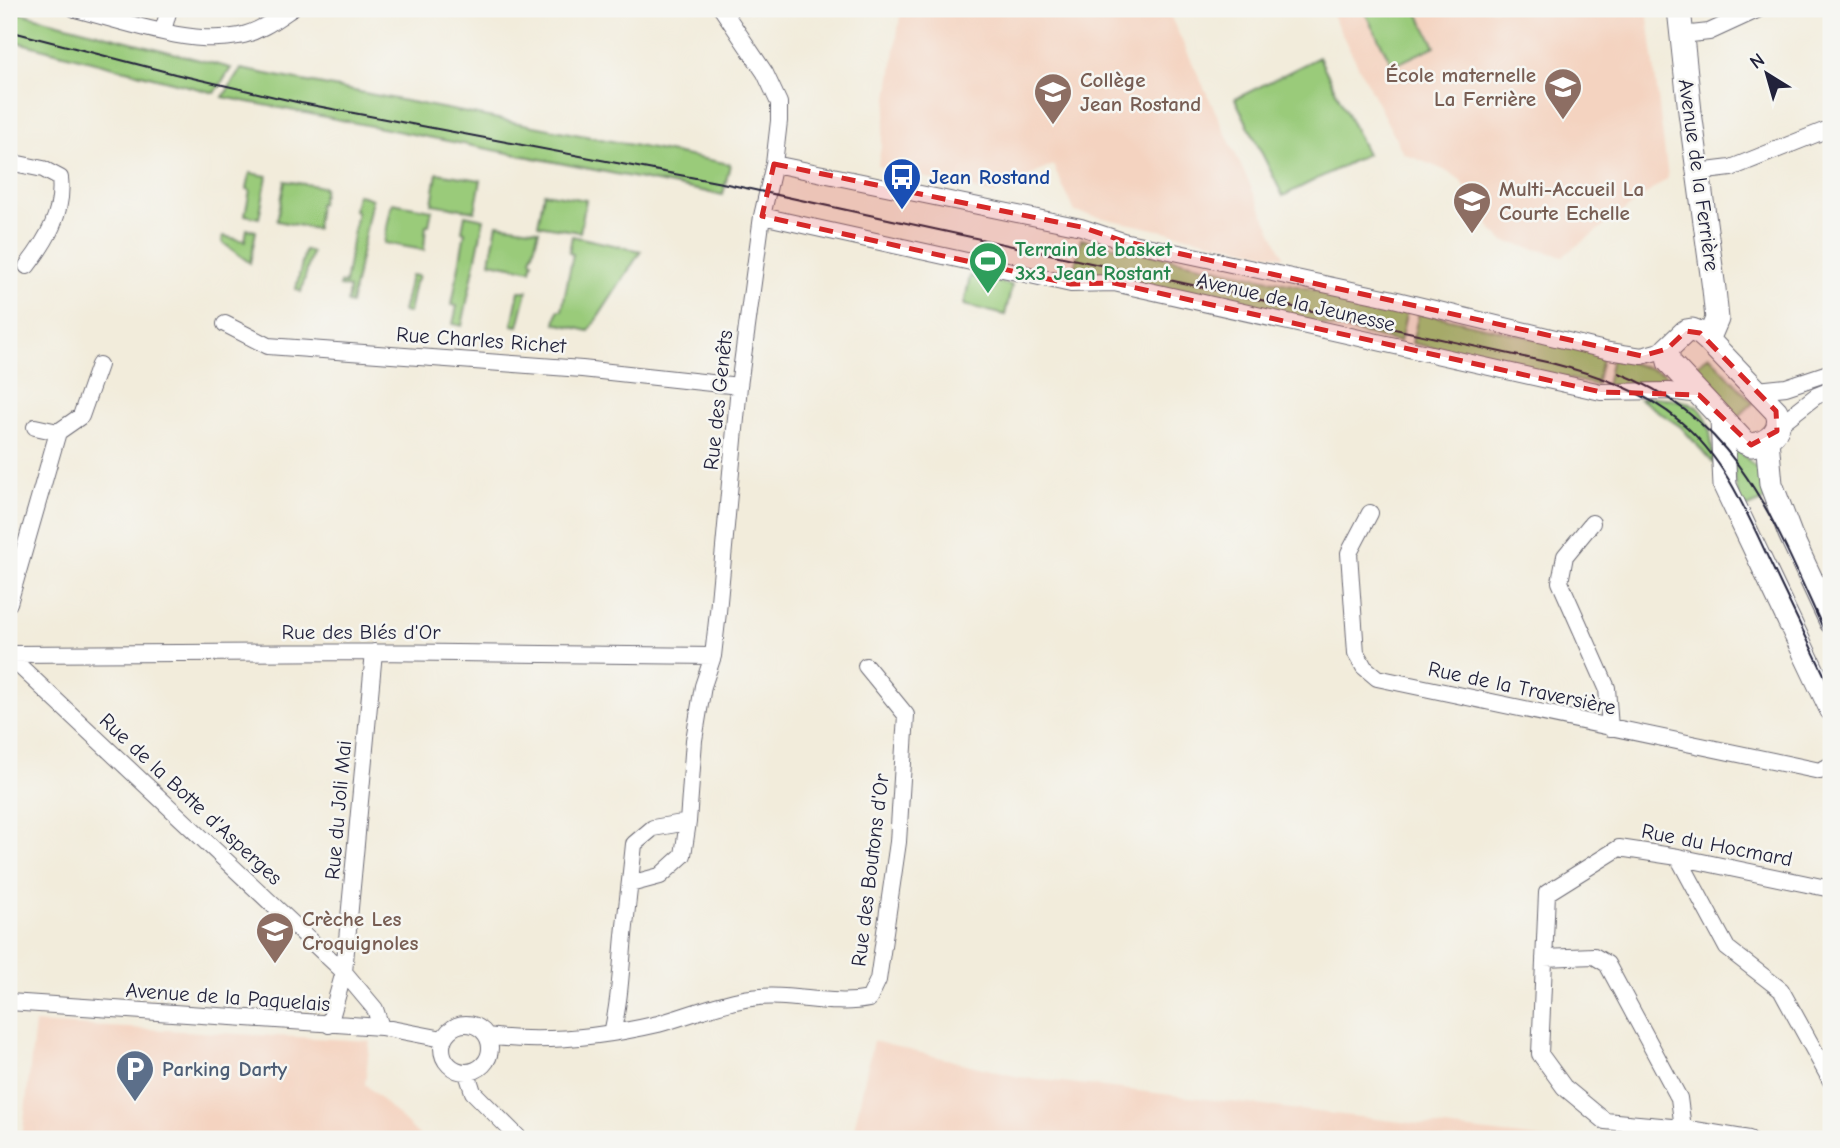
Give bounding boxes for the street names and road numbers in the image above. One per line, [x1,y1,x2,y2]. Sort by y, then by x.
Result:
street label: Avenue de la Ferrière [1674,77,1724,273]
street label: Avenue de la Jeunesse [1194,267,1398,337]
street label: Rue Charles Richet [395,322,568,358]
street label: Rue des Genêts [699,329,737,471]
street label: Rue des Blés d'Or [281,620,441,644]
street label: Rue de la Traversière [1426,656,1618,720]
street label: Rue de la Botte d'Asperges [95,708,287,890]
street label: Rue du Joli Mai [320,739,356,881]
street label: Rue des Boutons d'Or [846,772,894,968]
street label: Rue du Hocmard [1640,819,1794,871]
street label: Avenue de la Paquelais [125,978,331,1016]

